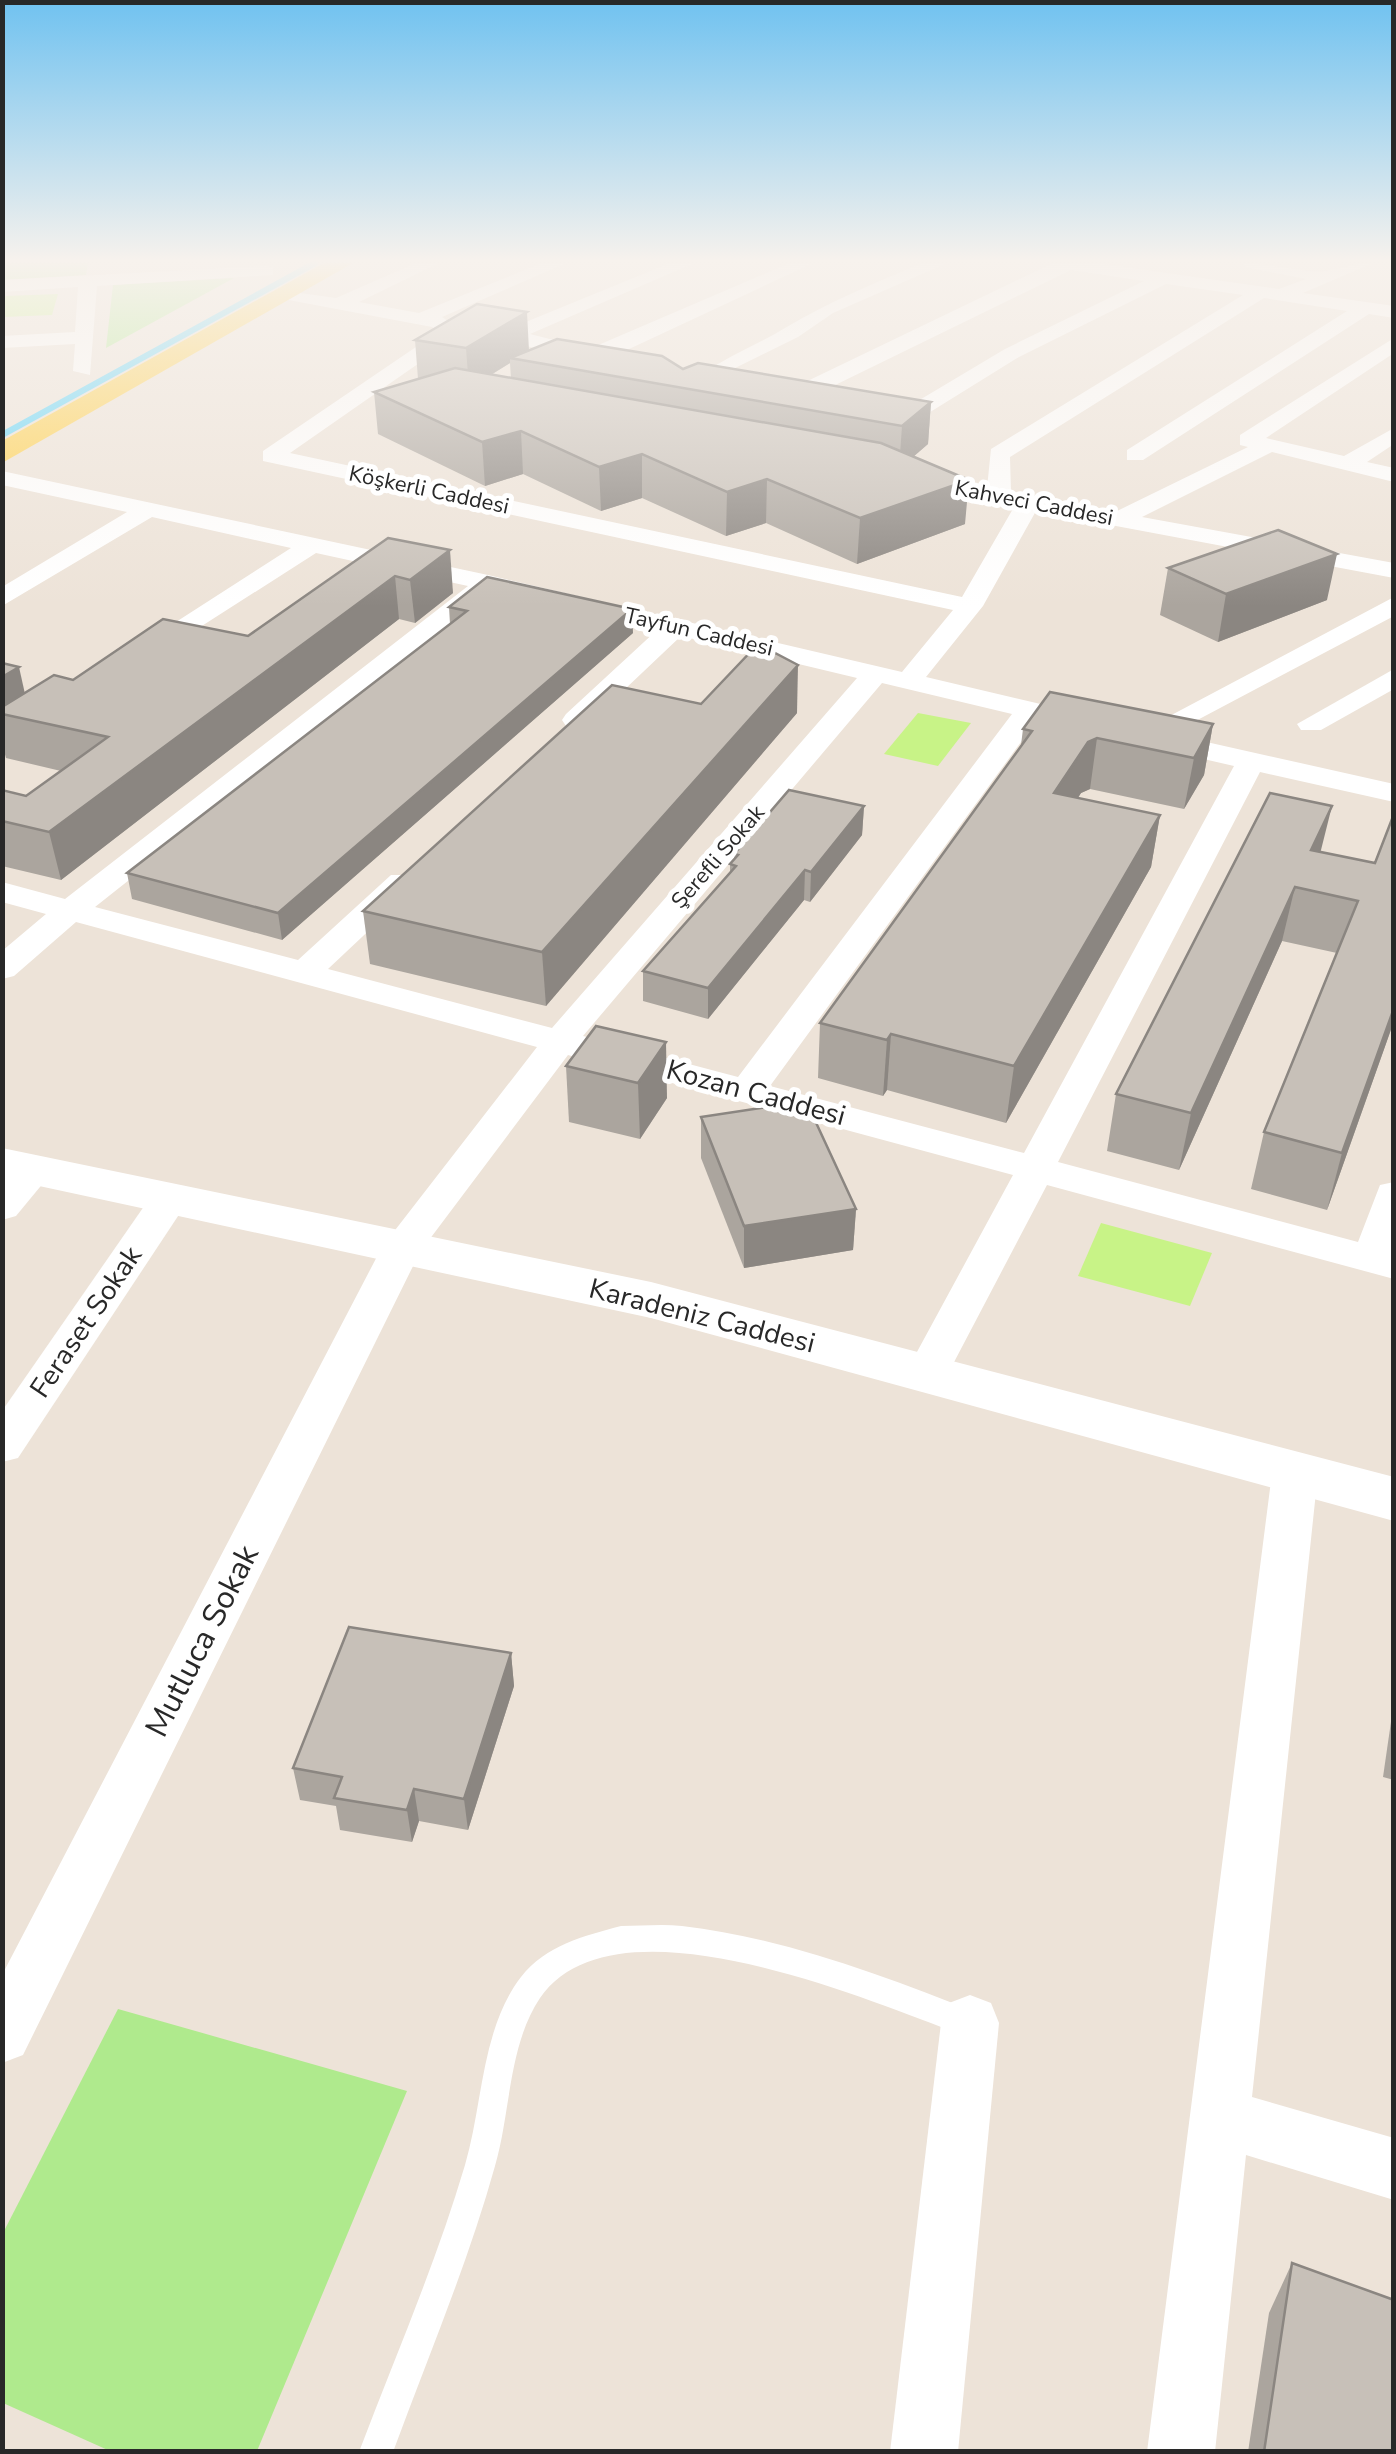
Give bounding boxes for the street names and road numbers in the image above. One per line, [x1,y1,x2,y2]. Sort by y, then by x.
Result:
street label: Köşkerli Caddesi [346,458,512,522]
street label: Kahveci Caddesi [952,473,1116,533]
street label: Tayfun Caddesi [622,600,776,664]
street label: Şerefli Sokak [665,798,772,915]
street label: Kozan Caddesi [662,1051,850,1135]
street label: Feraset Sokak [21,1238,151,1405]
street label: Karadeniz Caddesi [585,1270,819,1362]
street label: Mutluca Sokak [135,1537,269,1744]

